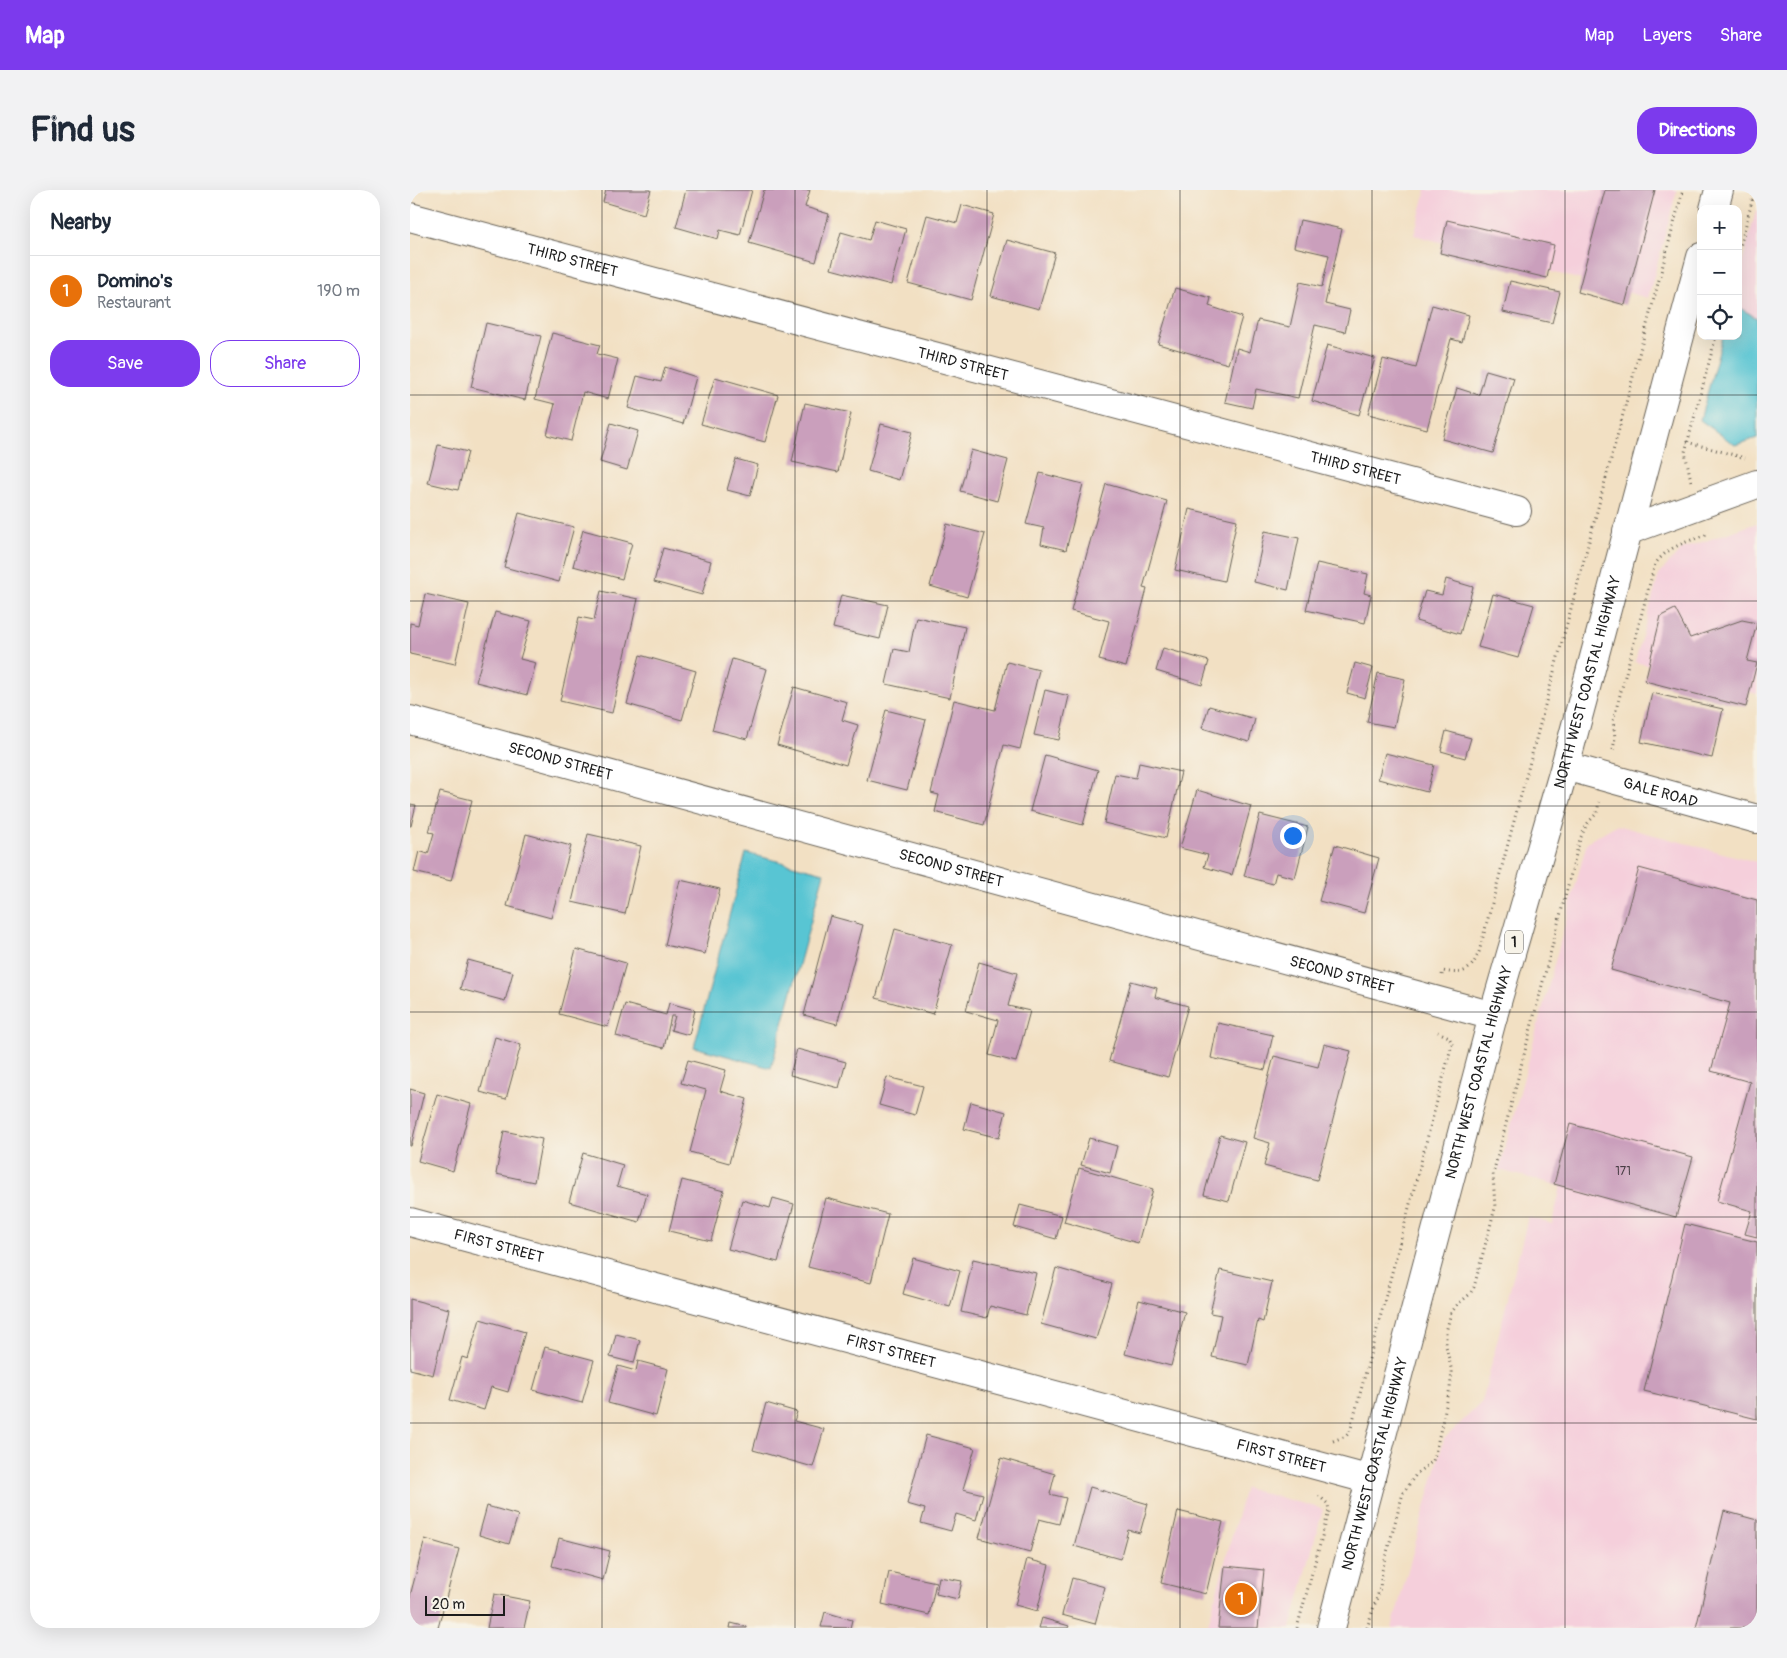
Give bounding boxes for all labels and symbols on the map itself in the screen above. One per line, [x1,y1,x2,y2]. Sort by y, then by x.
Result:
street label: THIRD STREET [525,239,620,281]
street label: THIRD STREET [915,343,1010,385]
street label: THIRD STREET [1308,447,1403,489]
street label: NORTH WEST COASTAL HIGHWAY [1549,573,1625,791]
street label: SECOND STREET [506,738,615,784]
street label: GALE ROAD [1621,773,1700,812]
your location [1280,823,1306,849]
street label: SECOND STREET [897,845,1005,891]
road number: 1 [1505,930,1523,954]
street label: SECOND STREET [1288,951,1396,998]
street label: NORTH WEST COASTAL HIGHWAY [1441,963,1517,1181]
house number: 171 [1615,1164,1631,1179]
street label: FIRST STREET [452,1225,546,1267]
street label: FIRST STREET [844,1330,938,1372]
street label: NORTH WEST COASTAL HIGHWAY [1337,1355,1412,1572]
street label: FIRST STREET [1234,1435,1328,1477]
pin: 1 [1225,1580,1257,1618]
scale bar [425,1593,505,1616]

